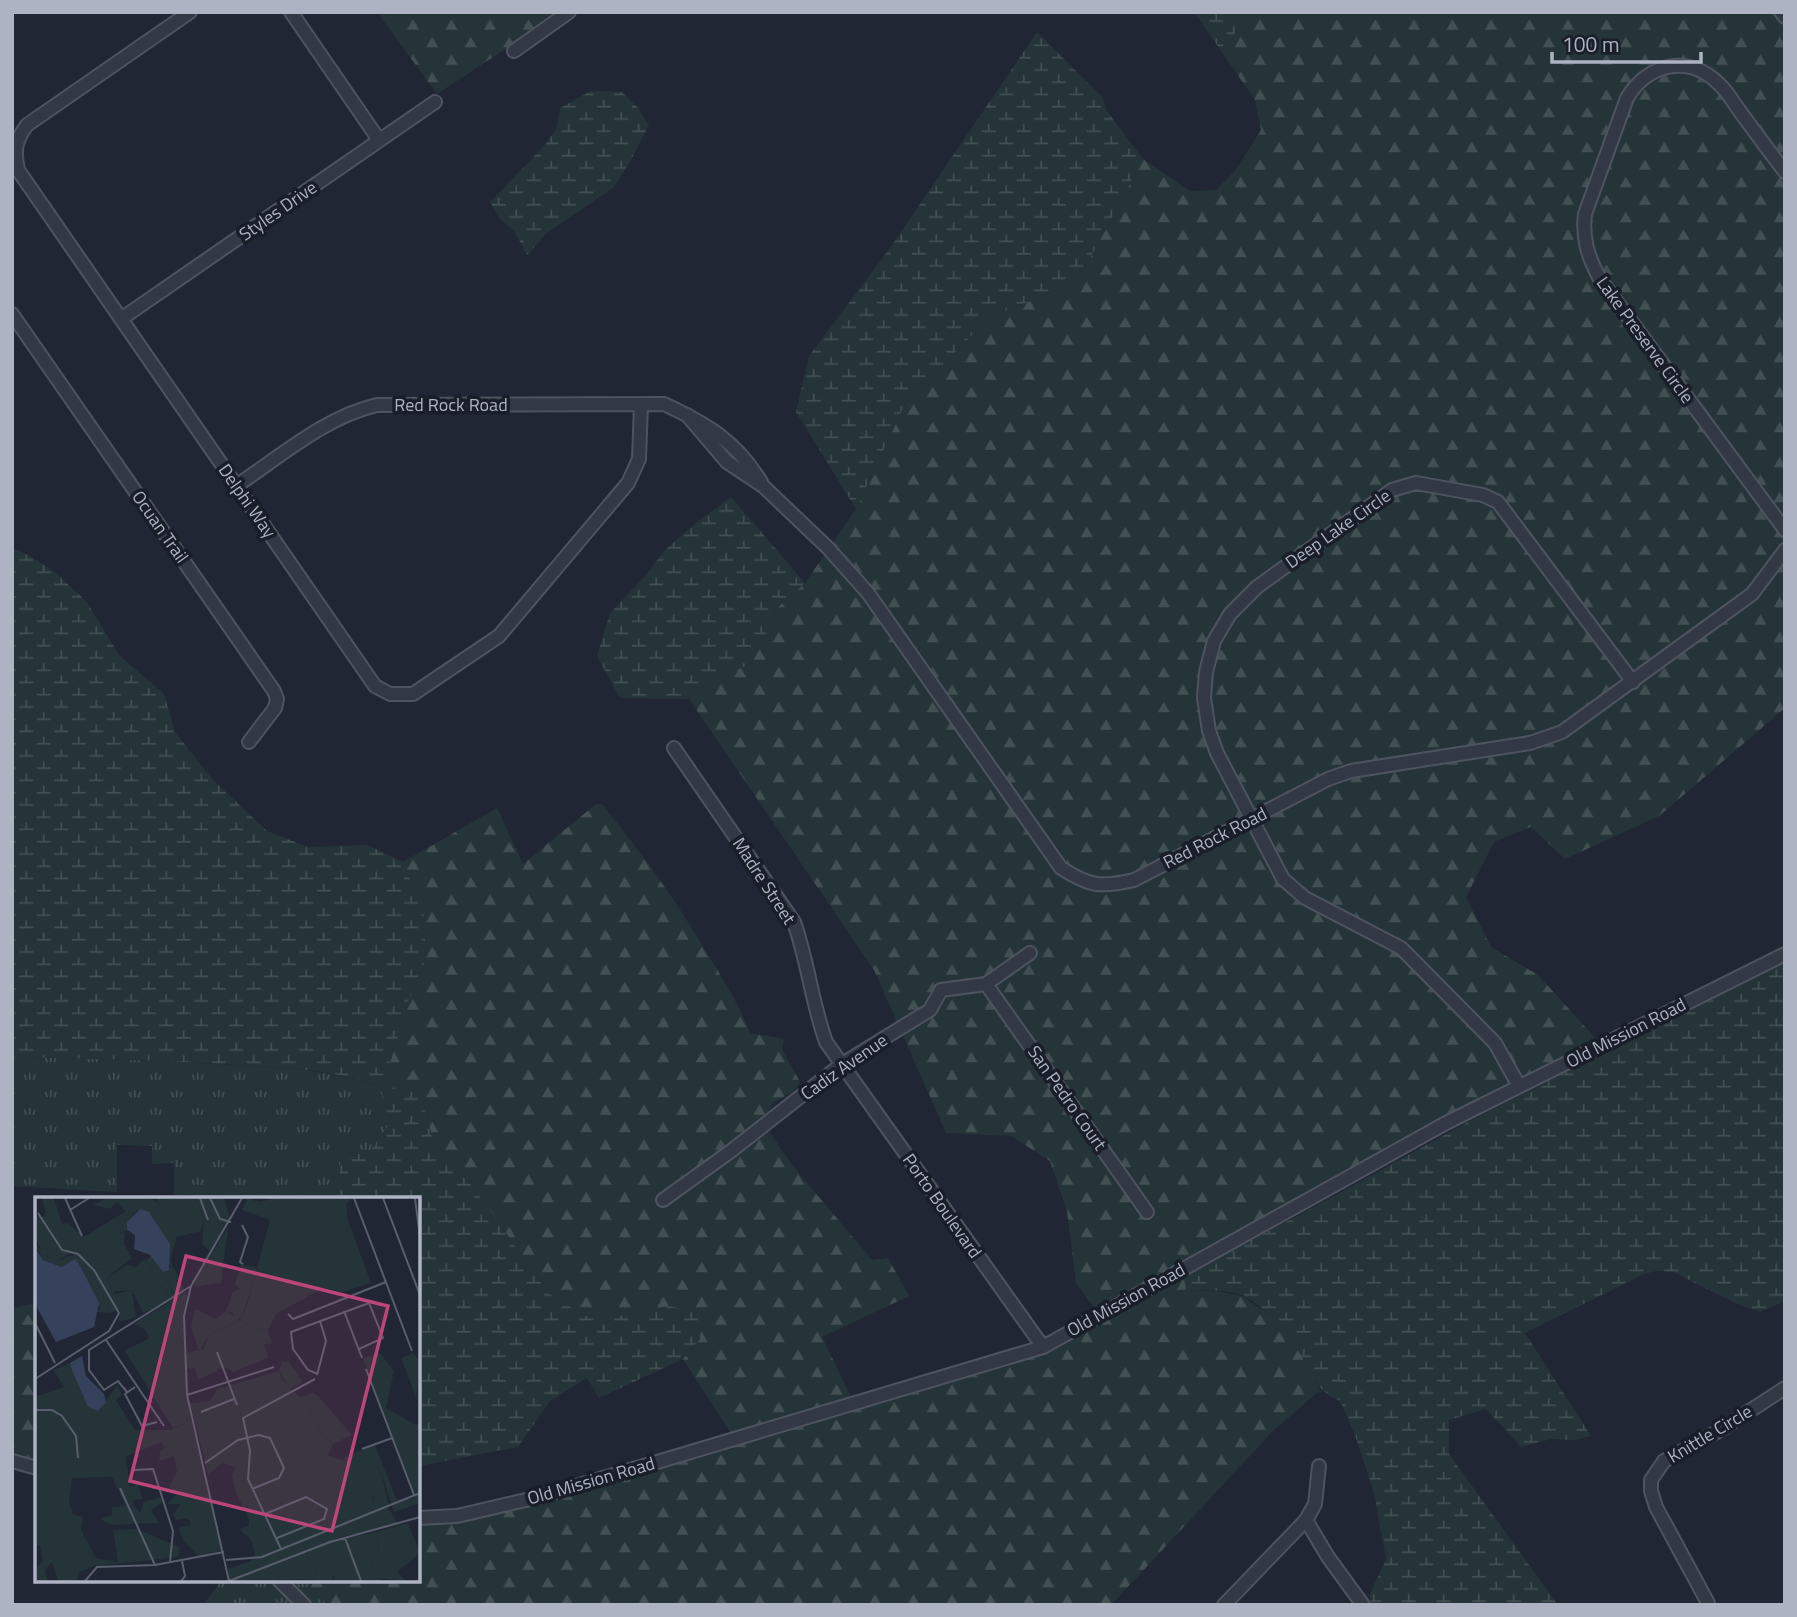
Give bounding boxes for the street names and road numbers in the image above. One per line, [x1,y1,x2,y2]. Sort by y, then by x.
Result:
street label: Styles Drive [233,174,322,247]
street label: Lake Preserve Circle [1590,271,1701,409]
street label: Red Rock Road [394,391,508,418]
street label: Delphi Way [212,458,283,544]
street label: Deep Lake Circle [1280,482,1396,575]
street label: Ocuan Trail [125,485,195,569]
street label: Red Rock Road [1158,800,1271,875]
street label: Madre Street [726,832,803,930]
street label: Old Mission Road [1561,991,1690,1074]
street label: Cadiz Avenue [795,1027,893,1107]
street label: San Pedro Court [1021,1040,1114,1156]
street label: Porto Boulevard [896,1148,989,1264]
street label: Old Mission Road [1062,1256,1190,1343]
street label: Knittle Circle [1662,1398,1757,1469]
street label: Old Mission Road [524,1449,658,1512]

